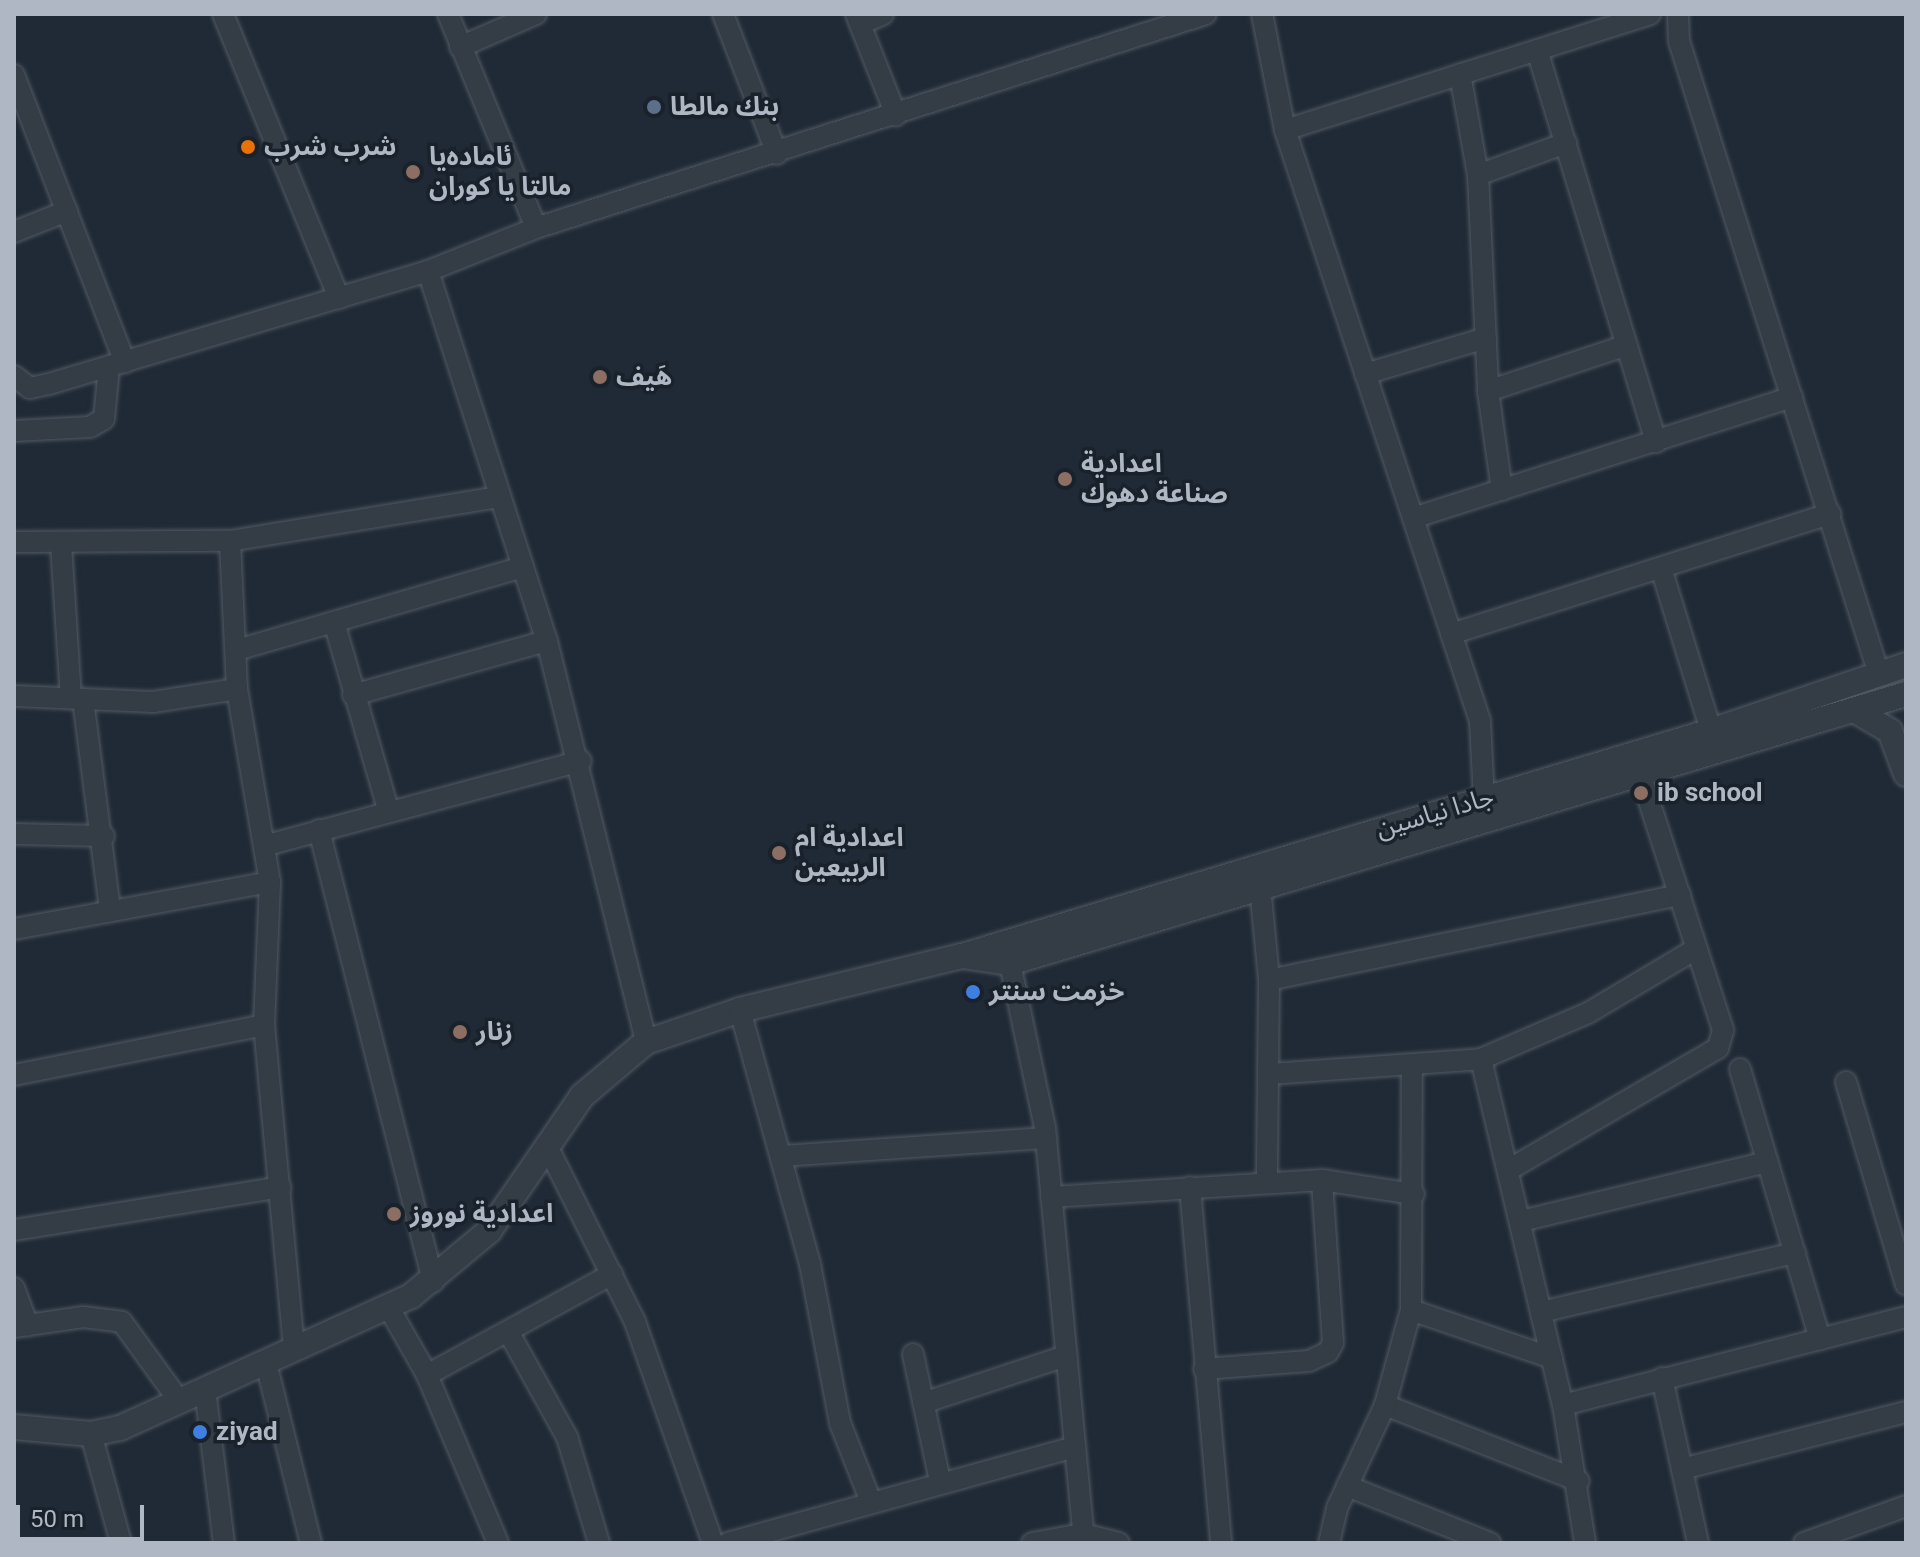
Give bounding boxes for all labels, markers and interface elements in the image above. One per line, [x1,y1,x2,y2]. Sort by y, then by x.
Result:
place label: بنك مالطا [670,91,779,123]
marker: بنك مالطا [645,98,663,116]
place label: شرب شرب [264,131,397,163]
marker: شرب شرب [239,138,257,156]
place label: ئامادەيا مالتا يا كوران [429,141,571,202]
marker: ئامادەيا مالتا يا كوران [404,163,422,181]
place label: هَيف [616,361,672,393]
marker: هَيف [591,368,609,386]
place label: اعدادية صناعة دهوك [1081,448,1228,510]
marker: اعدادية صناعة دهوك [1056,470,1074,488]
place label: ib school [1657,777,1763,809]
street label: جادا نیاسین [1372,781,1498,845]
marker: ib school [1632,784,1650,802]
place label: اعدادية ام الربيعين [795,822,904,884]
marker: اعدادية ام الربيعين [770,844,788,862]
place label: خزمت سنتر [989,976,1124,1008]
marker: خزمت سنتر [964,983,982,1001]
place label: زنار [476,1016,513,1048]
marker: زنار [451,1023,469,1041]
place label: اعدادية نوروز [410,1198,553,1230]
marker: اعدادية نوروز [385,1205,403,1223]
place label: ziyad [216,1416,278,1448]
marker: ziyad [191,1423,209,1441]
scale bar [20,1489,148,1539]
text: 50 m [30,1505,84,1533]

